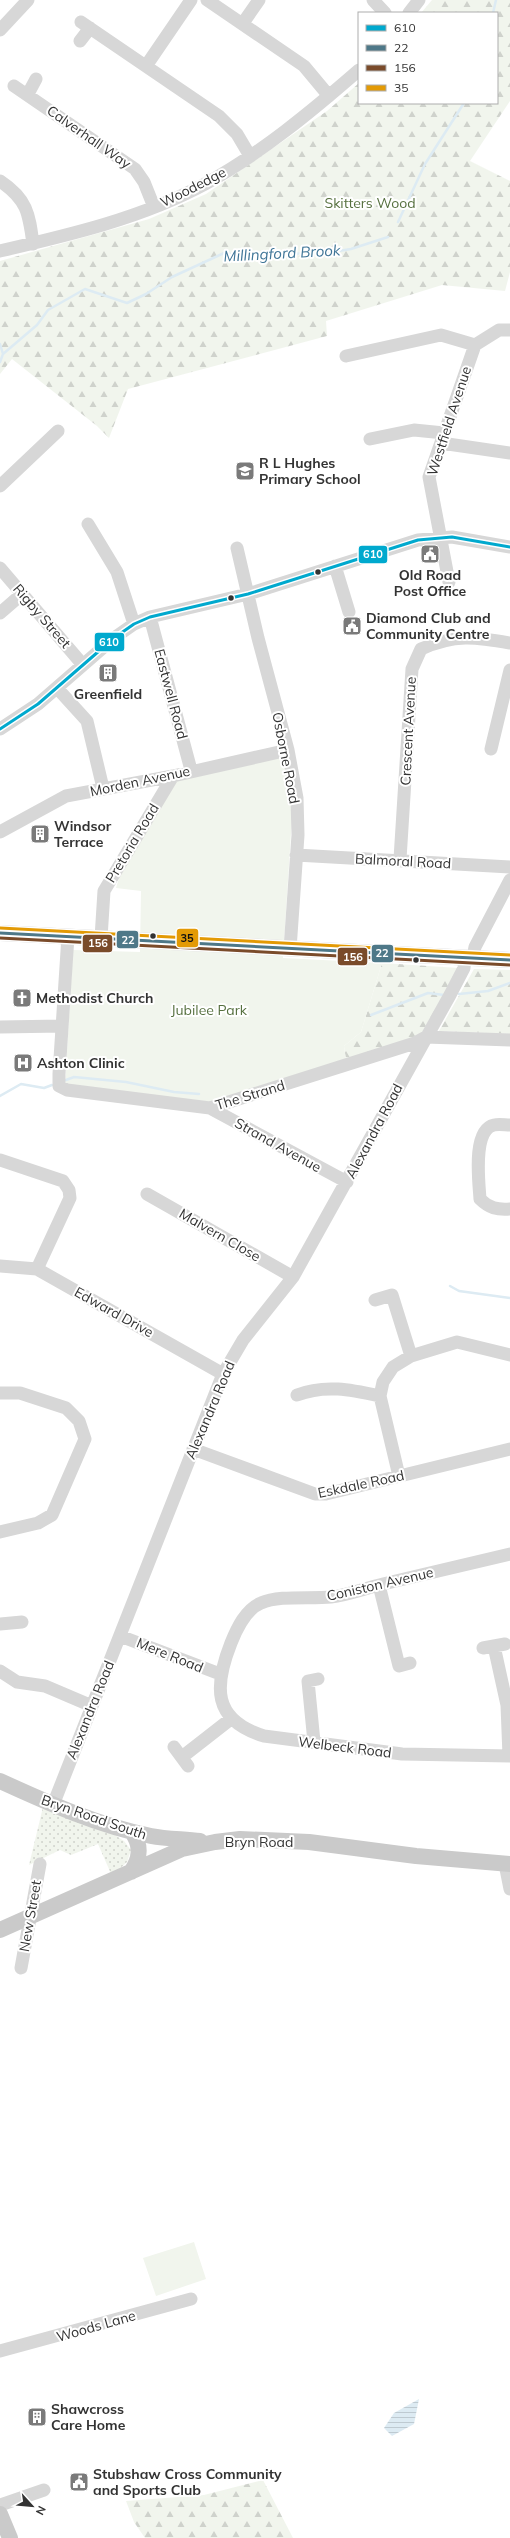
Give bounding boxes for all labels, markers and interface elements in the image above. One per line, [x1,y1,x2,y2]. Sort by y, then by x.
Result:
legend [358,12,498,104]
text: 610 [394,20,416,35]
text: 22 [394,40,408,55]
text: 156 [394,60,416,75]
text: 35 [394,80,408,95]
street label: Calverhall Way [43,101,135,173]
street label: Woodedge [157,163,229,211]
park label: Skitters Wood [324,194,416,212]
water label: Millingford Brook [223,240,342,266]
street label: Westfield Avenue [423,364,475,478]
place label: R L Hughes Primary School [259,454,361,488]
school or university icon: R L Hughes Primary School [234,460,256,482]
public building icon: Old Road Post Office [419,543,441,565]
line badge: 610 [358,545,388,564]
text: 610 [363,547,383,561]
place label: Old Road Post Office [394,566,467,600]
unlabelled marker [313,567,323,577]
street label: Rigby Street [9,580,75,652]
unlabelled marker [226,593,236,603]
place label: Diamond Club and Community Centre [366,609,491,643]
public building icon: Diamond Club and Community Centre [341,615,363,637]
line badge: 610 [94,632,125,652]
text: 610 [99,635,119,649]
street label: Eastwell Road [150,647,192,741]
building icon: Greenfield [97,662,119,684]
street label: Crescent Avenue [396,676,420,786]
place label: Greenfield [74,685,142,703]
street label: Osborne Road [268,711,304,805]
street label: Morden Avenue [88,762,192,800]
street label: Pretoria Road [101,800,163,886]
place label: Windsor Terrace [54,817,112,851]
building icon: Windsor Terrace [29,823,51,845]
street label: Balmoral Road [354,849,452,873]
line badge: 35 [176,928,199,948]
line badge: 22 [116,930,139,949]
unlabelled marker [148,931,158,941]
text: 35 [180,931,194,945]
text: 22 [121,933,135,947]
line badge: 156 [82,934,113,953]
text: 156 [88,936,108,950]
line badge: 22 [371,944,394,963]
text: 22 [375,946,389,960]
line badge: 156 [337,947,368,966]
text: 156 [343,950,363,964]
unlabelled marker [411,955,421,965]
church icon: Methodist Church [11,987,33,1009]
place label: Methodist Church [36,989,154,1007]
park label: Jubilee Park [171,1001,248,1019]
hospital icon: Ashton Clinic [12,1052,34,1074]
place label: Ashton Clinic [37,1054,125,1072]
street label: The Strand [213,1076,287,1114]
street label: Alexandra Road [341,1080,407,1182]
street label: Strand Avenue [232,1114,324,1176]
street label: Malvern Close [176,1204,264,1266]
street label: Edward Drive [71,1283,157,1341]
street label: Alexandra Road [181,1358,239,1462]
street label: Eskdale Road [316,1466,406,1502]
street label: Coniston Avenue [325,1563,435,1605]
street label: Mere Road [134,1634,206,1676]
street label: Alexandra Road [62,1658,118,1762]
street label: Welbeck Road [297,1732,393,1762]
street label: Bryn Road South [39,1791,149,1843]
street label: Bryn Road [225,1833,293,1851]
street label: New Street [15,1879,45,1953]
street label: Woods Lane [54,2306,138,2346]
place label: Shawcross Care Home [51,2400,126,2434]
building icon: Shawcross Care Home [26,2406,48,2428]
place label: Stubshaw Cross Community and Sports Club [93,2465,282,2499]
public building icon: Stubshaw Cross Community and Sports Club [68,2471,90,2493]
north arrow [12,2486,52,2526]
text: N [33,2504,49,2517]

